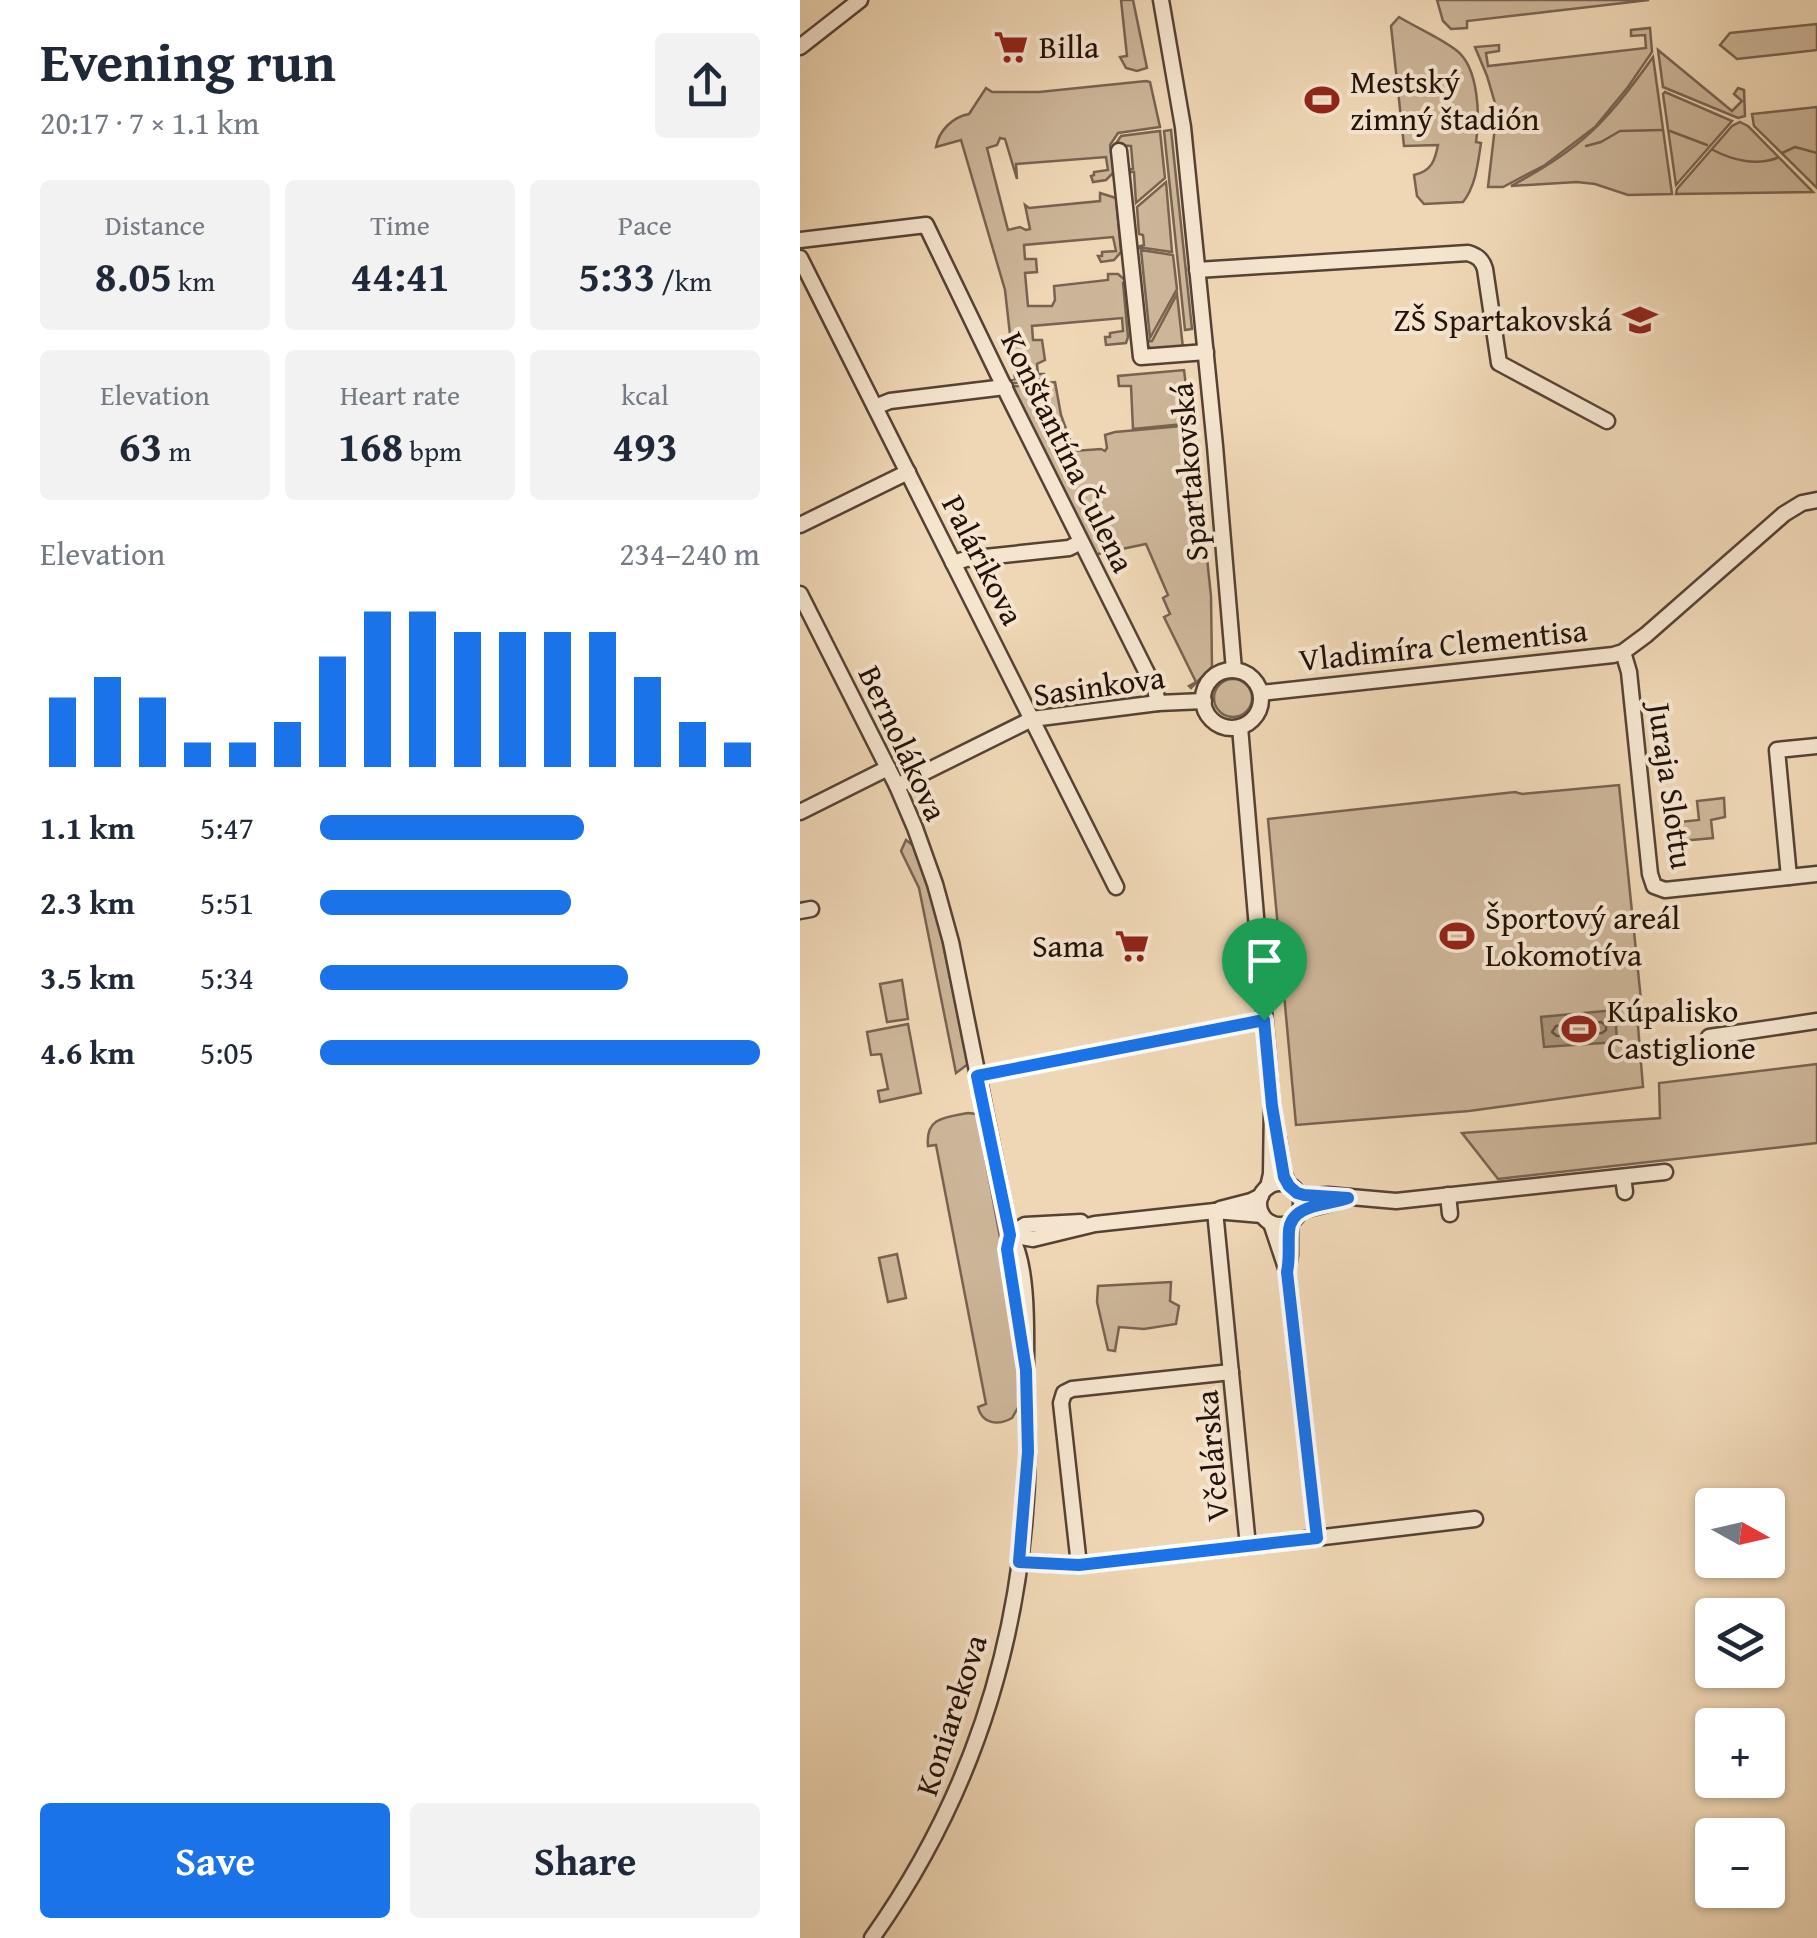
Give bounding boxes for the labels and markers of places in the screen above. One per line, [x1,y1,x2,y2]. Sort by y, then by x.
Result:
place label: Billa [1039,23,1099,70]
supermarket icon: Billa [992,28,1030,66]
place label: Mestský zimný štadión [1350,58,1540,142]
sports icon: Mestský zimný štadión [1303,81,1341,119]
place label: ZŠ Spartakovská [1393,296,1612,343]
school or university icon: ZŠ Spartakovská [1621,301,1659,339]
place label: Športový areál Lokomotíva [1485,894,1680,978]
sports icon: Športový areál Lokomotíva [1438,917,1476,955]
pin [1222,918,1307,1021]
place label: Sama [1032,922,1104,969]
supermarket icon: Sama [1113,927,1151,965]
place label: Kúpalisko Castiglione [1607,987,1756,1071]
sports icon: Kúpalisko Castiglione [1560,1010,1598,1048]

